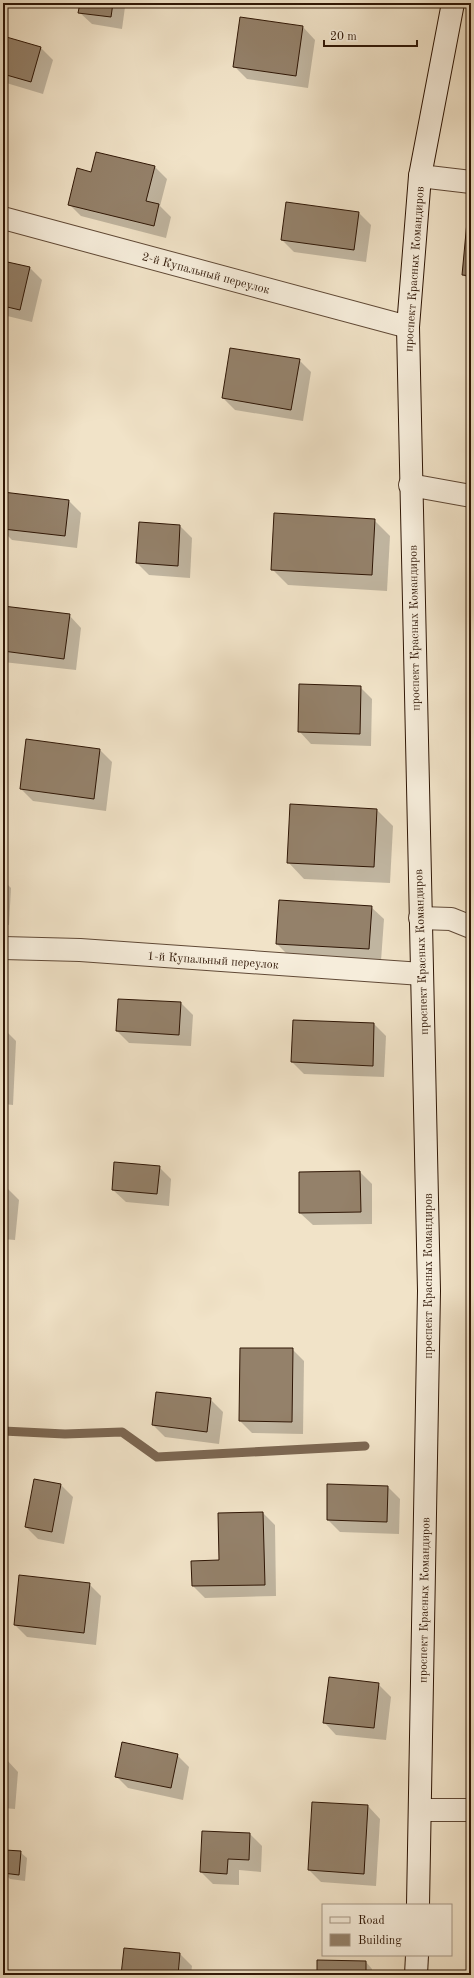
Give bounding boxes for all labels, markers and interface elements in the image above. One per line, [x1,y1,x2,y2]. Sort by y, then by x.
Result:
scale bar [324,22,417,48]
text: 20 m [330,31,357,43]
street label: проспект Красных Командиров [403,186,427,352]
street label: 2-й Купальный переулок [141,251,271,297]
street label: проспект Красных Командиров [408,545,422,711]
street label: проспект Красных Командиров [413,869,431,1035]
street label: 1-й Купальный переулок [147,950,279,972]
street label: проспект Красных Командиров [423,1193,435,1359]
street label: проспект Красных Командиров [418,1517,432,1683]
legend [322,1904,452,1956]
text: Road [358,1915,385,1927]
text: Building [358,1935,402,1947]

